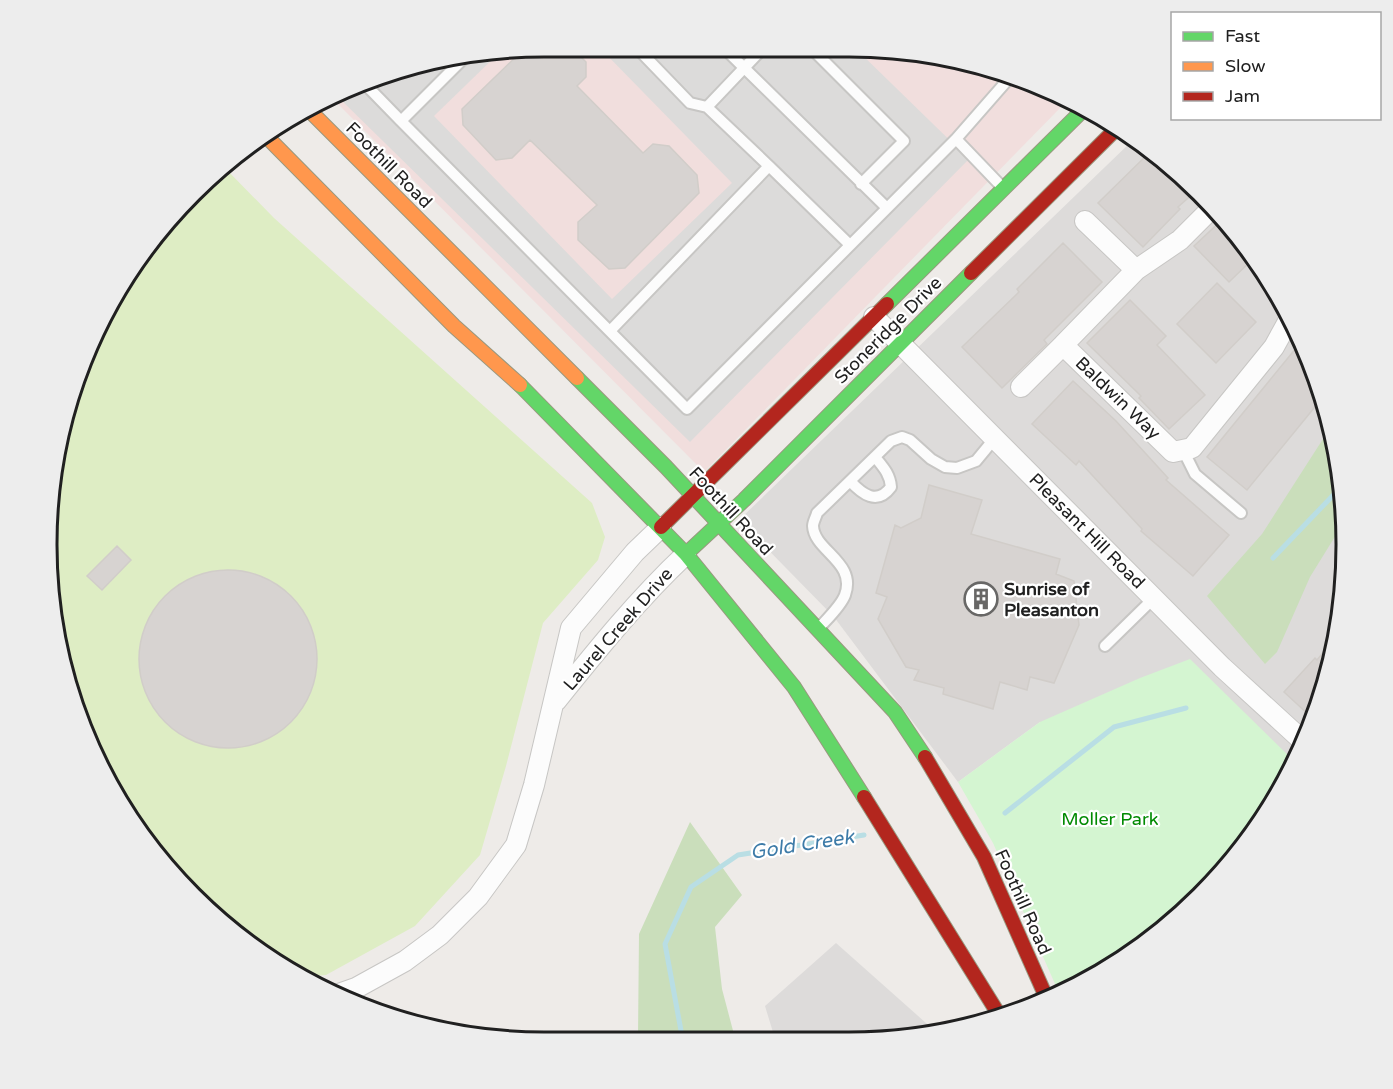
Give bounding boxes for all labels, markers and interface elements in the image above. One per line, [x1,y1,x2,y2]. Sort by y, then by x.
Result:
legend [1171,12,1381,120]
text: Fast [1225,25,1260,47]
text: Slow [1225,55,1266,77]
text: Jam [1225,85,1260,107]
street label: Foothill Road [341,117,437,213]
street label: Stoneridge Drive [830,272,946,388]
street label: Baldwin Way [1071,352,1165,444]
street label: Foothill Road [684,462,778,560]
street label: Pleasant Hill Road [1025,469,1149,593]
street label: Laurel Creek Drive [559,563,677,695]
place label: Sunrise of Pleasanton [1004,578,1099,621]
building icon: Sunrise of Pleasanton [963,581,999,617]
park label: Moller Park [1061,808,1159,830]
water label: Gold Creek [748,825,858,865]
street label: Foothill Road [990,846,1056,958]

